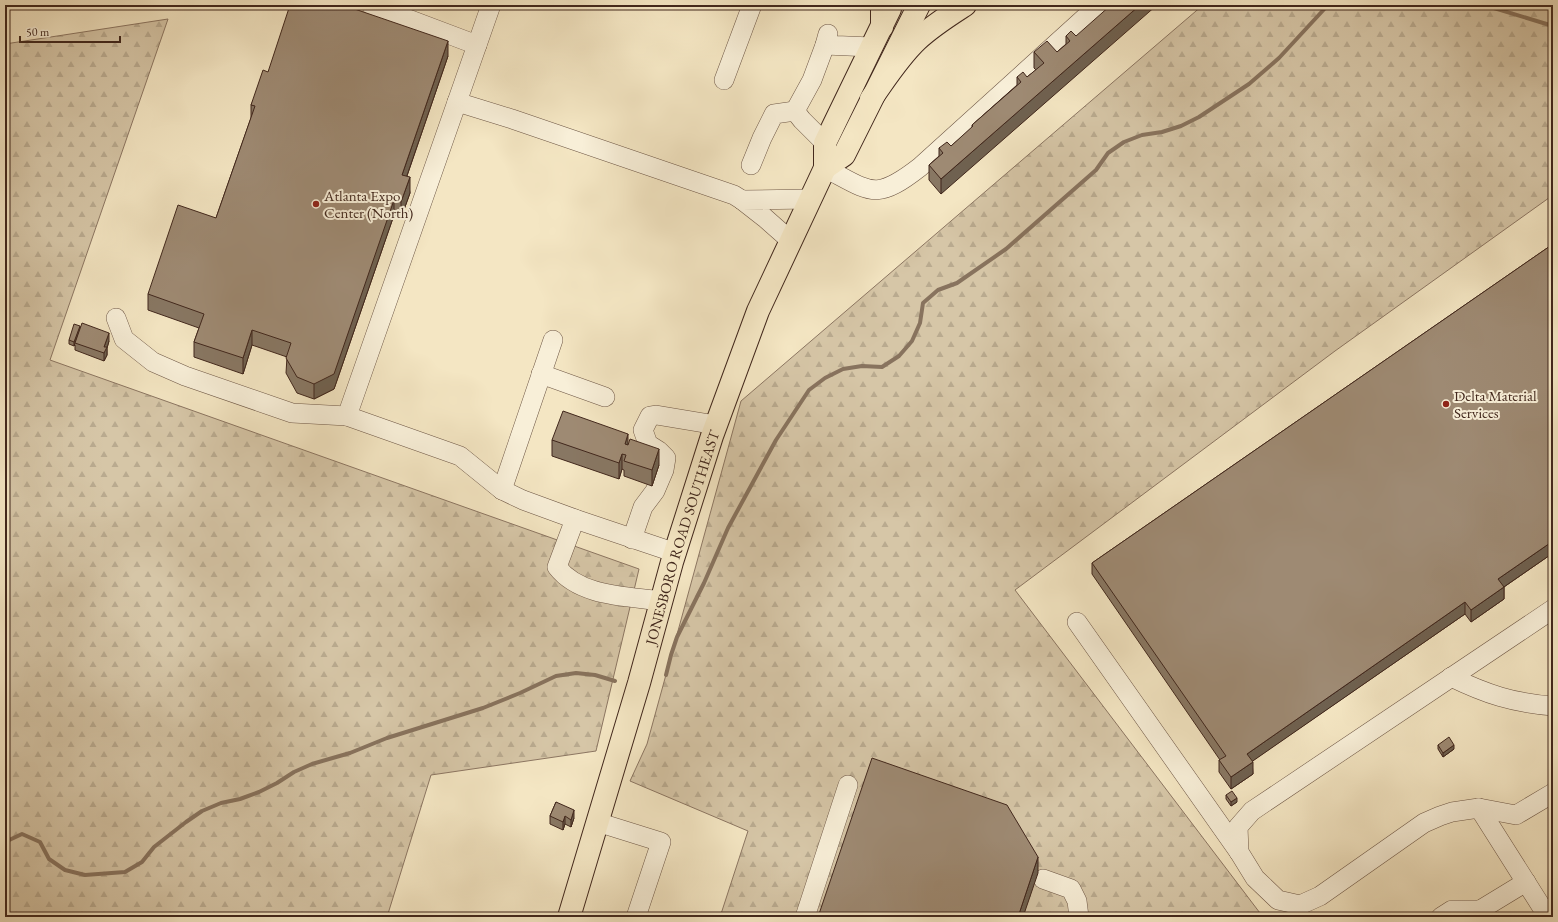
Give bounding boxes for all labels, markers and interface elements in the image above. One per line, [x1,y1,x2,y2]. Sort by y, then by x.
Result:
scale bar [20,18,120,44]
text: 50 m [26,24,50,40]
place label: Atlanta Expo Center (North) [323,186,413,222]
marker: Atlanta Expo Center (North) [311,199,321,209]
place label: Delta Material Services [1454,386,1537,422]
marker: Delta Material Services [1441,399,1451,409]
street label: JONESBORO ROAD SOUTHEAST [640,426,723,649]

